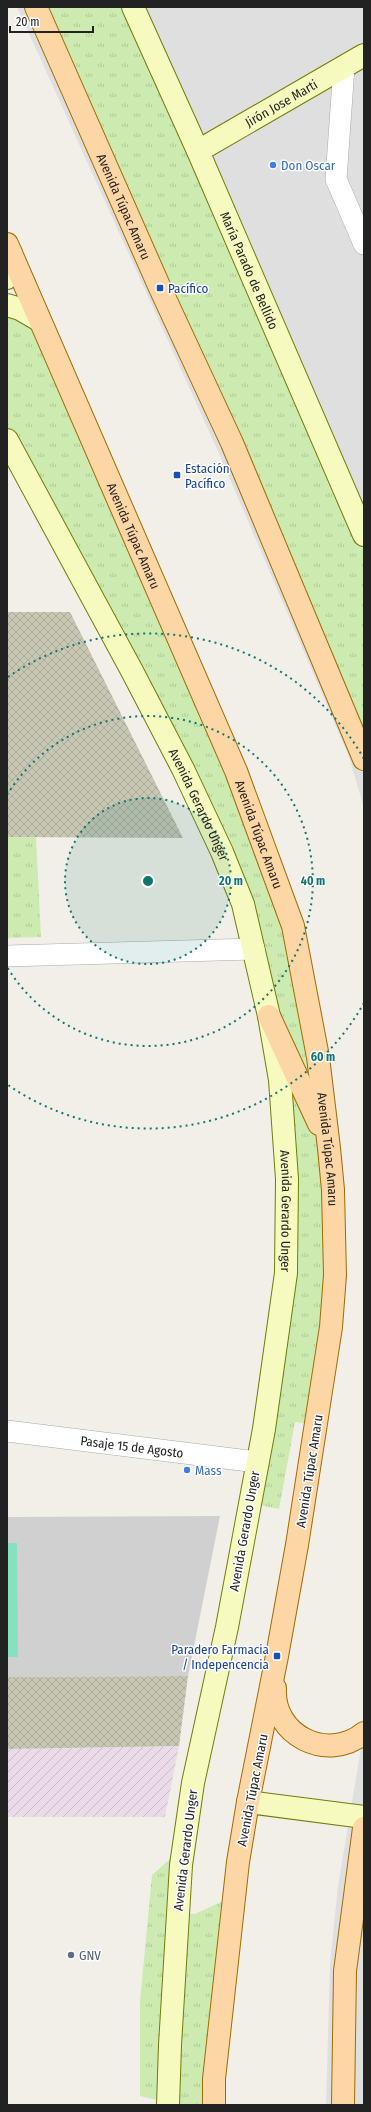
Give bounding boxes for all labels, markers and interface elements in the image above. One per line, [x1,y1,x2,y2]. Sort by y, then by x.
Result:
scale bar [10,8,93,34]
text: 20 m [16,15,40,29]
street label: Jirón Jose Marti [243,77,320,130]
street label: Avenida Túpac Amaru [94,151,153,262]
place label: Don Oscar [281,158,336,173]
marker: Don Oscar [268,160,278,170]
street label: María Parado de Bellido [217,209,281,332]
place label: Pacífico [168,281,208,296]
marker: Pacífico [155,283,165,293]
place label: Estación Pacífico [185,461,230,491]
marker: Estación Pacífico [172,470,182,480]
street label: Avenida Túpac Amaru [104,480,163,591]
street label: Avenida Gerardo Unger [166,746,232,863]
street label: Avenida Túpac Amaru [232,778,286,891]
centre of rings [141,874,155,888]
text: 20 m [218,874,243,888]
text: 40 m [301,874,325,888]
text: 60 m [311,1050,335,1064]
street label: Avenida Túpac Amaru [314,1092,340,1206]
street label: Avenida Gerardo Unger [277,1149,294,1273]
street label: Avenida Túpac Amaru [293,1414,326,1529]
street label: Pasaje 15 de Agosto [80,1433,184,1461]
place label: Mass [195,1463,222,1478]
marker: Mass [182,1465,192,1475]
street label: Avenida Gerardo Unger [226,1469,263,1593]
place label: Paradero Farmacia / Indepencencia [171,1642,269,1672]
marker: Paradero Farmacia / Indepencencia [272,1651,282,1661]
street label: Avenida Túpac Amaru [234,1733,271,1848]
street label: Avenida Gerardo Unger [171,1788,200,1912]
place label: GNV [79,1948,101,1963]
marker: GNV [66,1950,76,1960]

